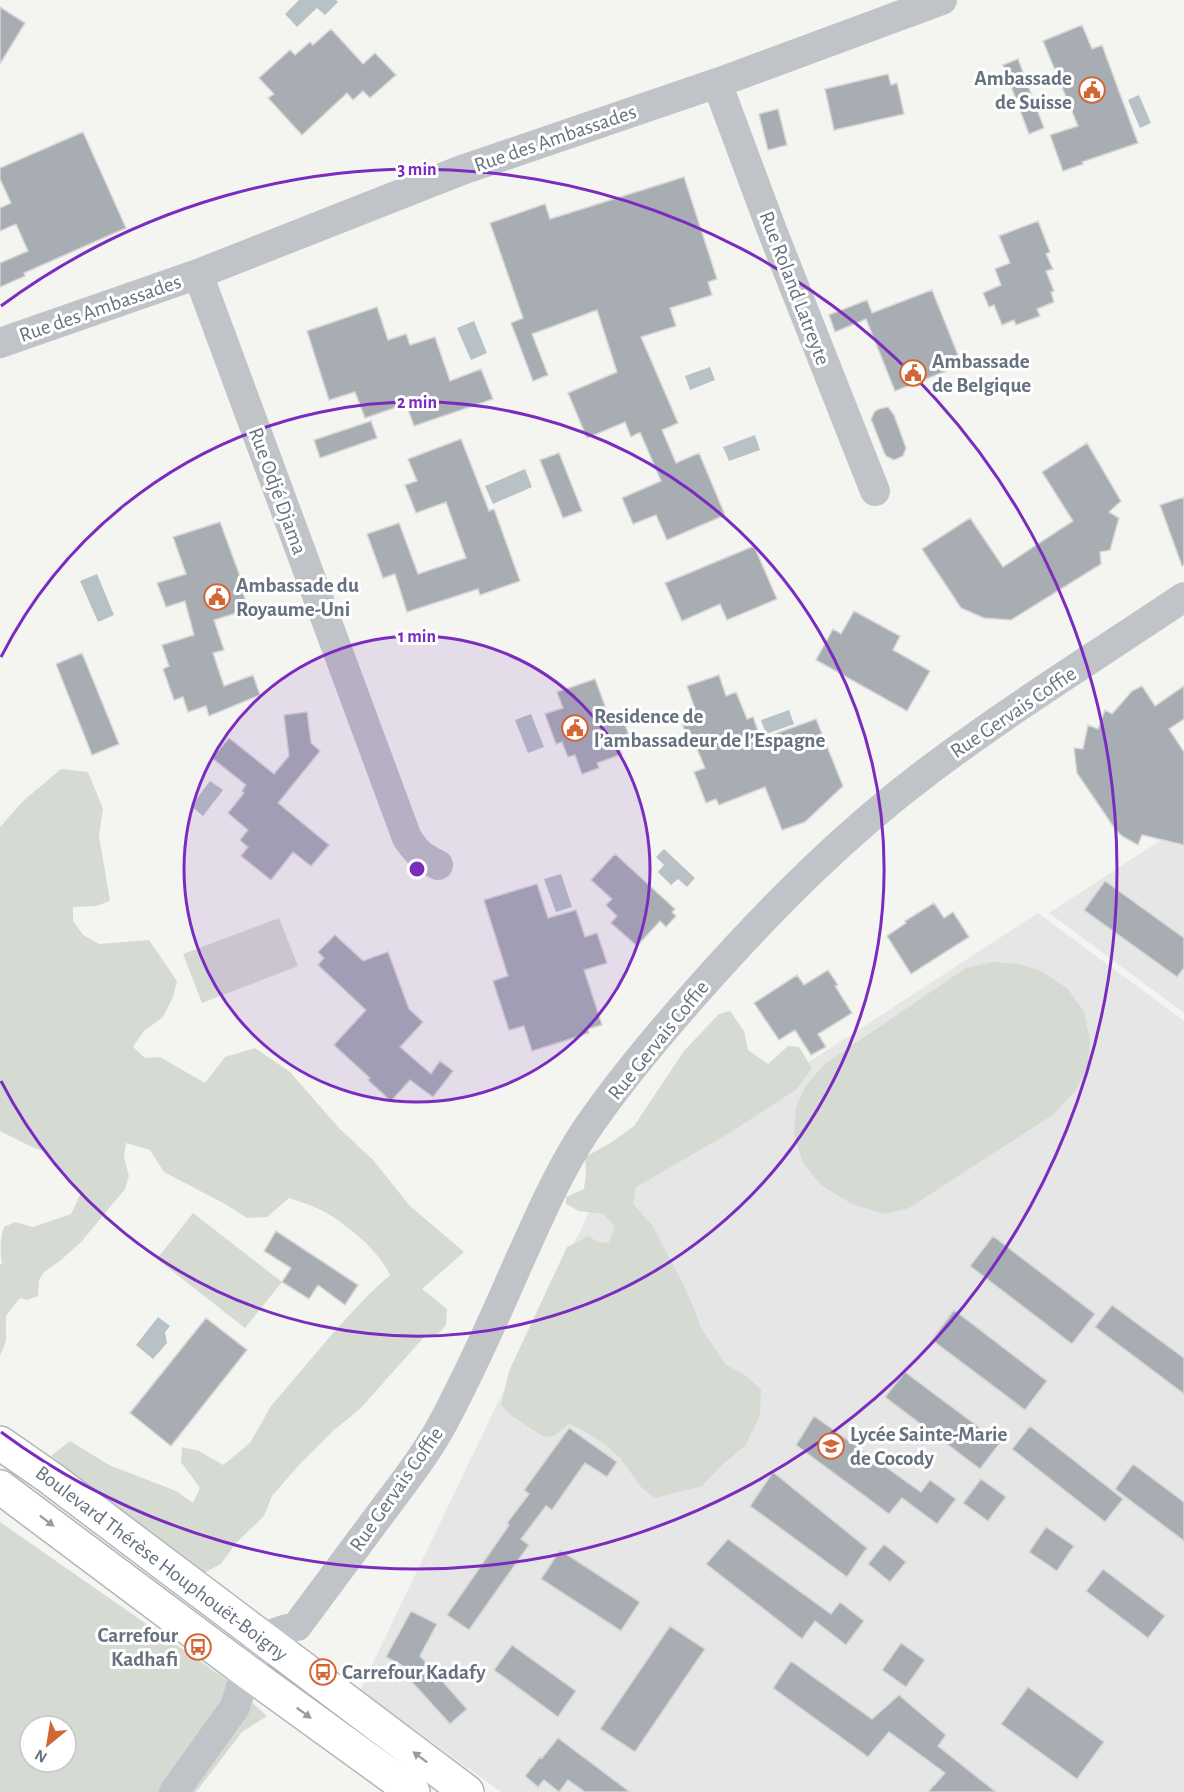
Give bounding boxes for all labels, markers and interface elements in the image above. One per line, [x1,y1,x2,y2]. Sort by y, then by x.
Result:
place label: Ambassade de Suisse [974,68,1072,113]
public building icon: Ambassade de Suisse [1077,75,1107,105]
street label: Rue des Ambassades [472,101,639,176]
text: 3 min [397,161,437,179]
street label: Rue Roland Latreyte [756,208,834,368]
street label: Rue des Ambassades [17,271,184,346]
place label: Ambassade de Belgique [932,351,1031,396]
public building icon: Ambassade de Belgique [898,358,928,388]
text: 2 min [397,394,437,412]
street label: Rue Odjé Djama [245,425,310,558]
place label: Ambassade du Royaume-Uni [236,575,359,620]
public building icon: Ambassade du Royaume-Uni [202,582,232,612]
text: 1 min [398,628,436,646]
street label: Rue Gervais Coffie [947,663,1080,762]
place label: Residence de l’ambassadeur de l’Espagne [594,706,825,751]
public building icon: Residence de l’ambassadeur de l’Espagne [560,713,590,743]
centre of rings [407,859,427,879]
street label: Rue Gervais Coffie [604,977,713,1104]
street label: Rue Gervais Coffie [346,1423,447,1555]
place label: Lycée Sainte-Marie de Cocody [850,1424,1007,1469]
school or university icon: Lycée Sainte-Marie de Cocody [816,1431,846,1461]
street label: Boulevard Thérèse Houphouët-Boigny [32,1462,292,1665]
one-way arrow [39,1515,55,1527]
place label: Carrefour Kadhafi [97,1625,179,1670]
bus stop icon: Carrefour Kadhafi [183,1632,213,1662]
bus stop icon: Carrefour Kadafy [308,1657,338,1687]
place label: Carrefour Kadafy [342,1662,486,1683]
one-way arrow [296,1707,312,1719]
north arrow [18,1714,78,1774]
text: N [32,1746,50,1766]
one-way arrow [413,1751,429,1763]

